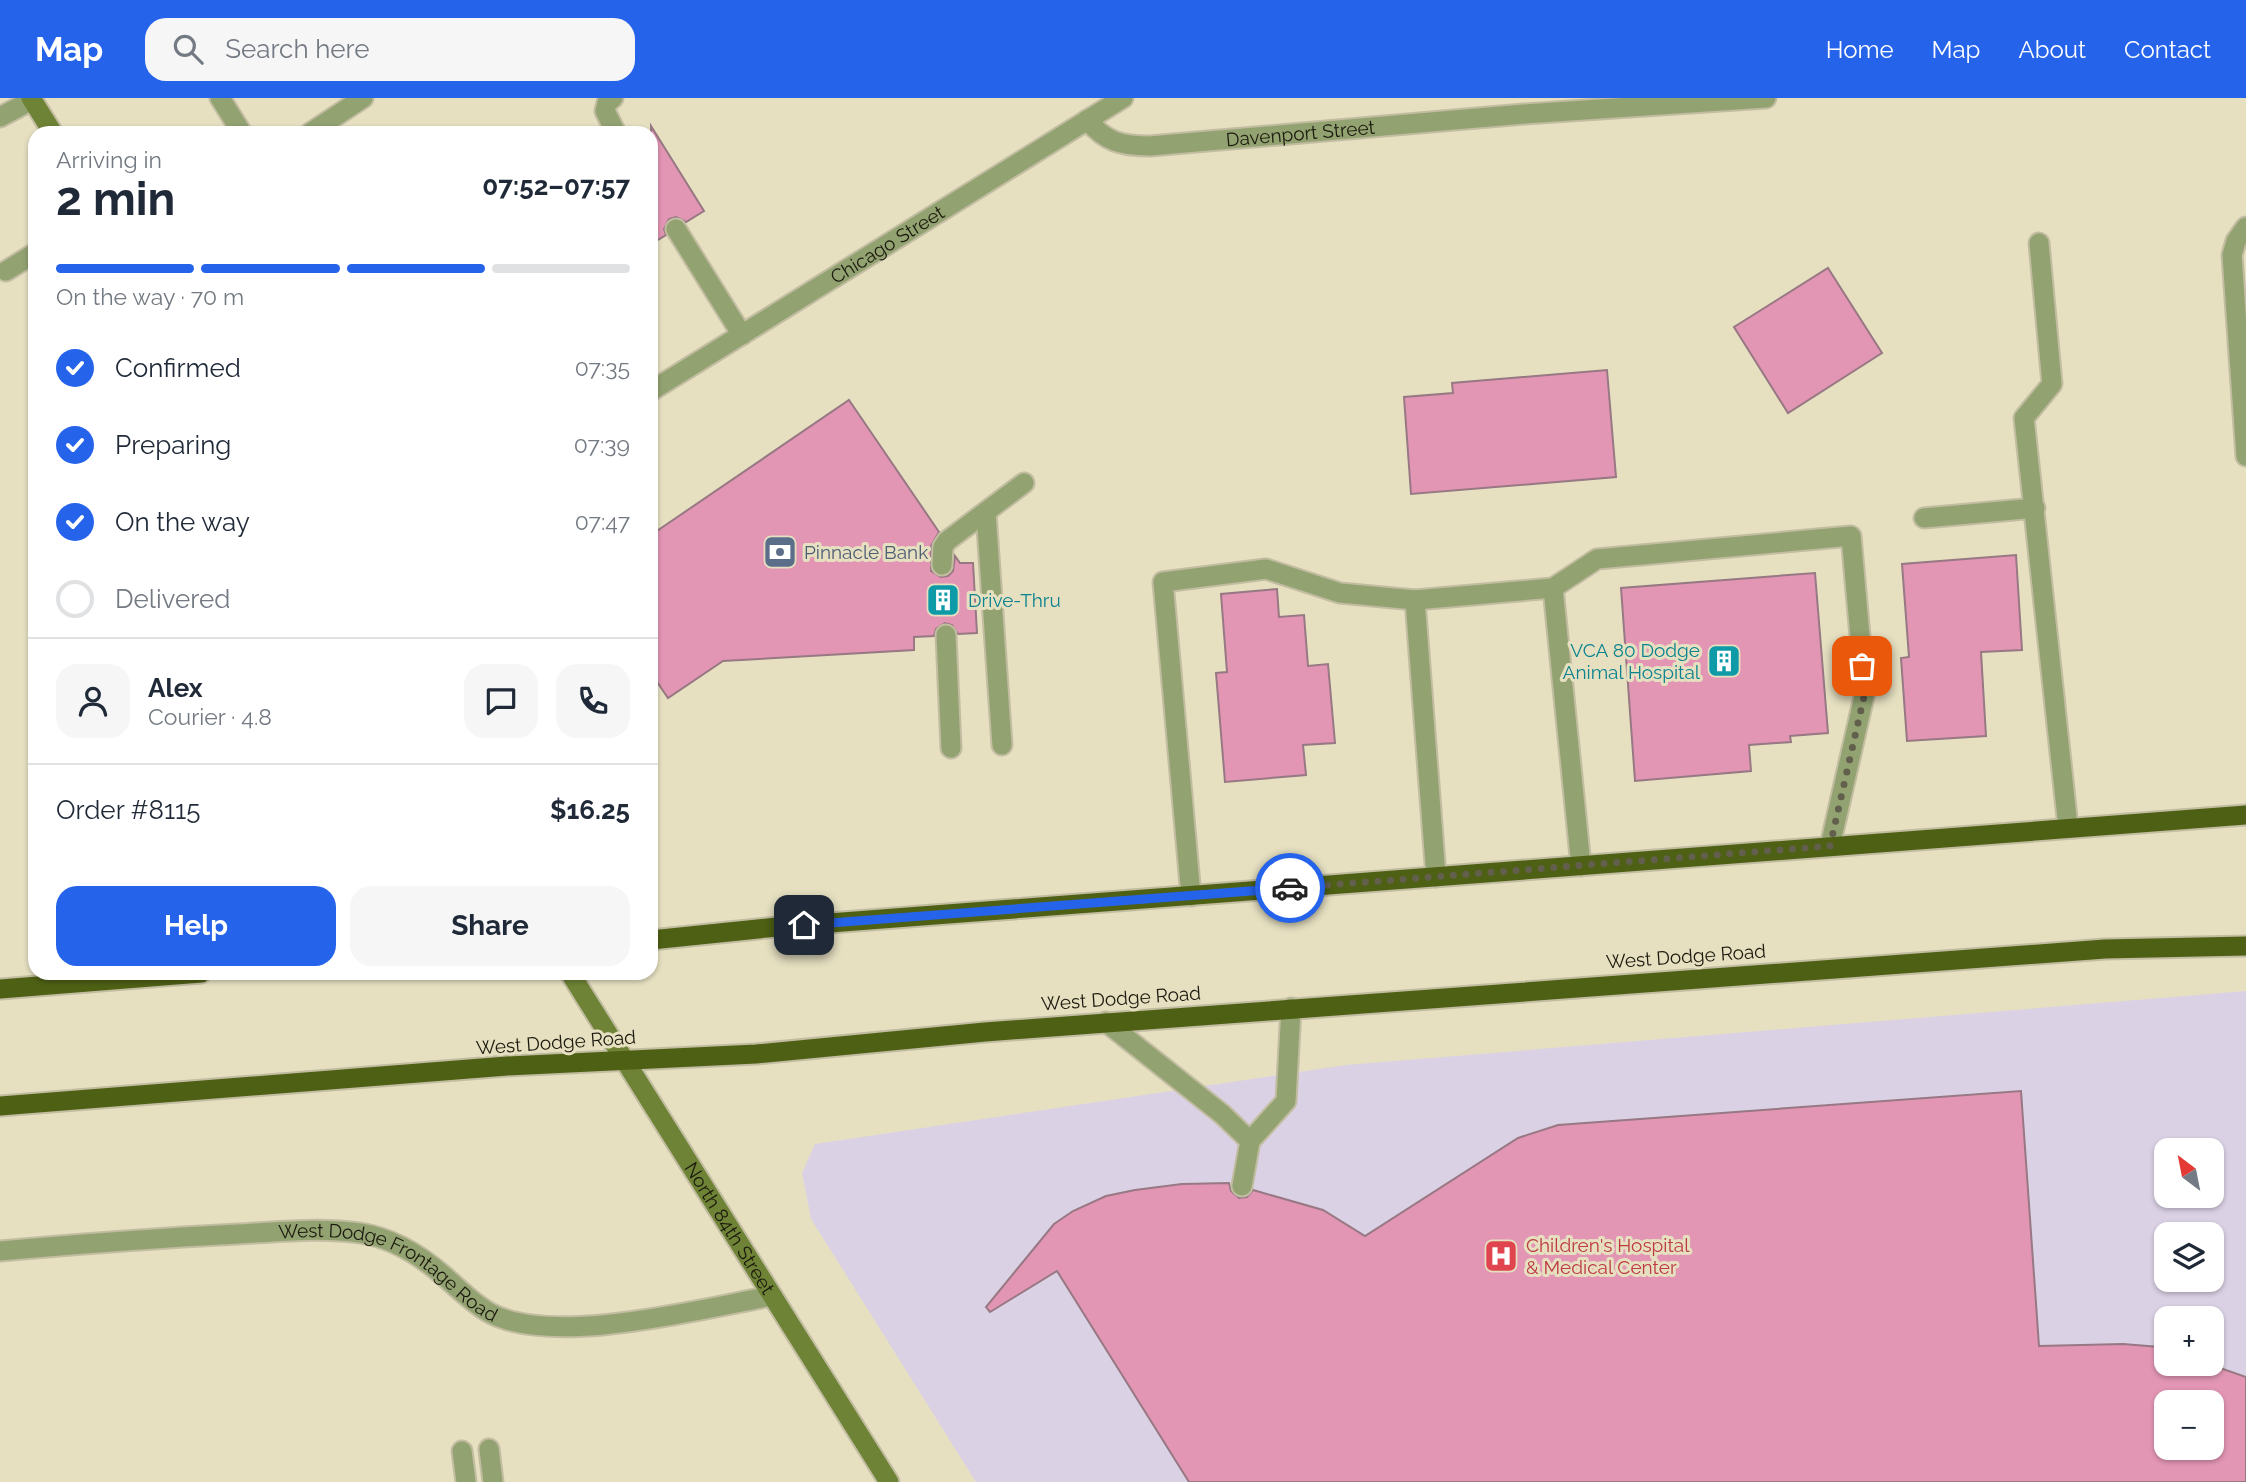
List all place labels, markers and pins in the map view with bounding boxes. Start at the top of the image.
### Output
bank icon: Pinnacle Bank [761,533,799,571]
place label: Pinnacle Bank [804,541,928,563]
building icon: Drive-Thru [924,581,962,619]
place label: Drive-Thru [968,589,1061,611]
pin [1832,636,1892,696]
place label: VCA 80 Dodge Animal Hospital [1563,639,1701,683]
building icon: VCA 80 Dodge Animal Hospital [1705,642,1743,680]
pin [774,895,834,955]
place label: Children's Hospital & Medical Center [1526,1234,1690,1278]
hospital icon: Children's Hospital & Medical Center [1482,1237,1520,1275]

